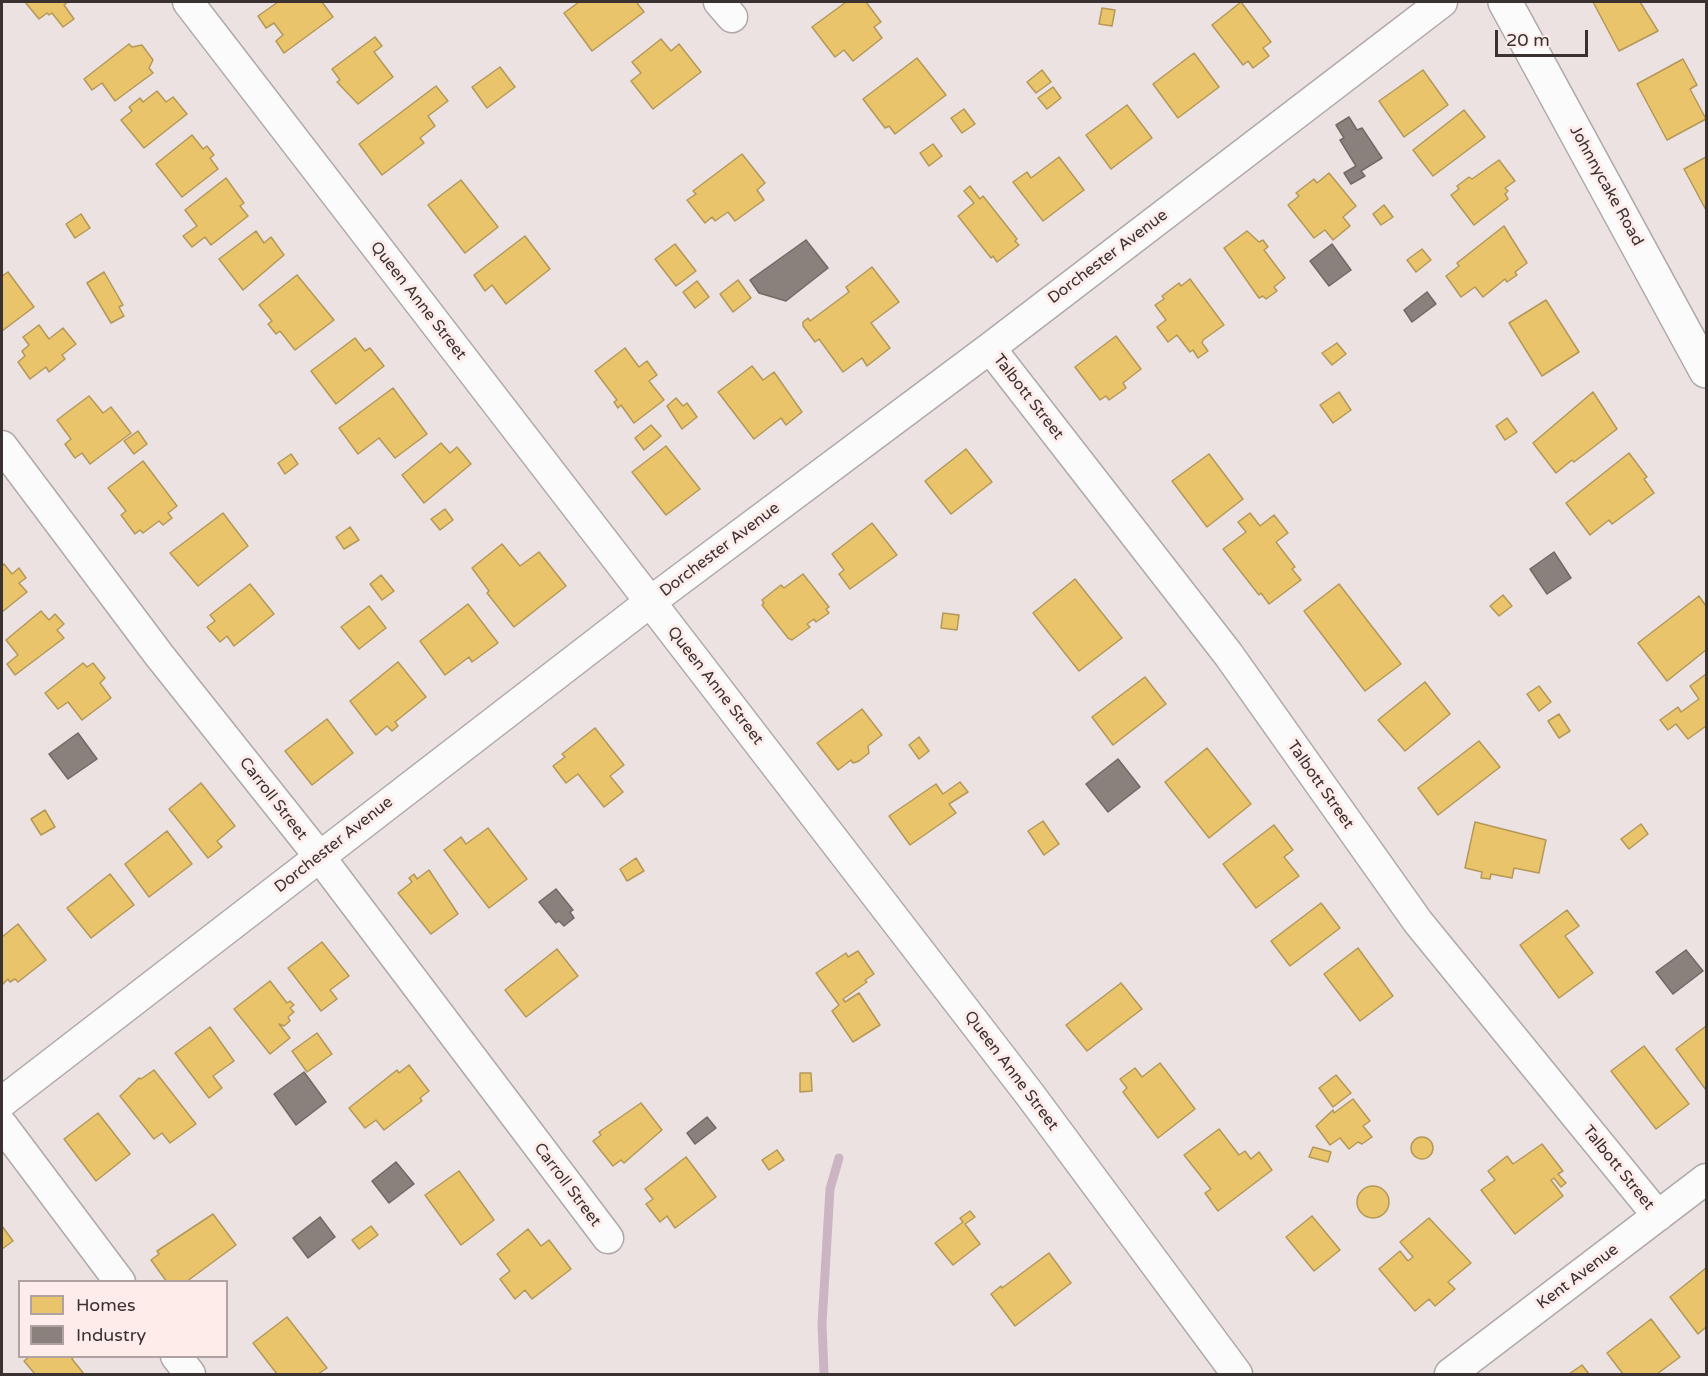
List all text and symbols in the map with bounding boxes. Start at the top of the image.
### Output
scale bar [1498,18,1591,56]
text: 20 m [1506,29,1550,51]
street label: Johnnycake Road [1565,123,1647,249]
street label: Dorchester Avenue [1044,206,1172,308]
street label: Queen Anne Street [366,238,470,364]
street label: Talbott Street [989,350,1067,444]
street label: Dorchester Avenue [656,499,784,601]
street label: Queen Anne Street [663,623,767,749]
street label: Talbott Street [1283,737,1357,833]
street label: Carroll Street [235,754,311,844]
street label: Dorchester Avenue [271,793,397,897]
street label: Queen Anne Street [960,1007,1062,1135]
street label: Talbott Street [1578,1122,1658,1214]
street label: Carroll Street [529,1139,605,1231]
street label: Kent Avenue [1534,1240,1622,1314]
legend [18,1280,228,1358]
text: Homes [76,1294,136,1316]
text: Industry [76,1324,146,1346]

